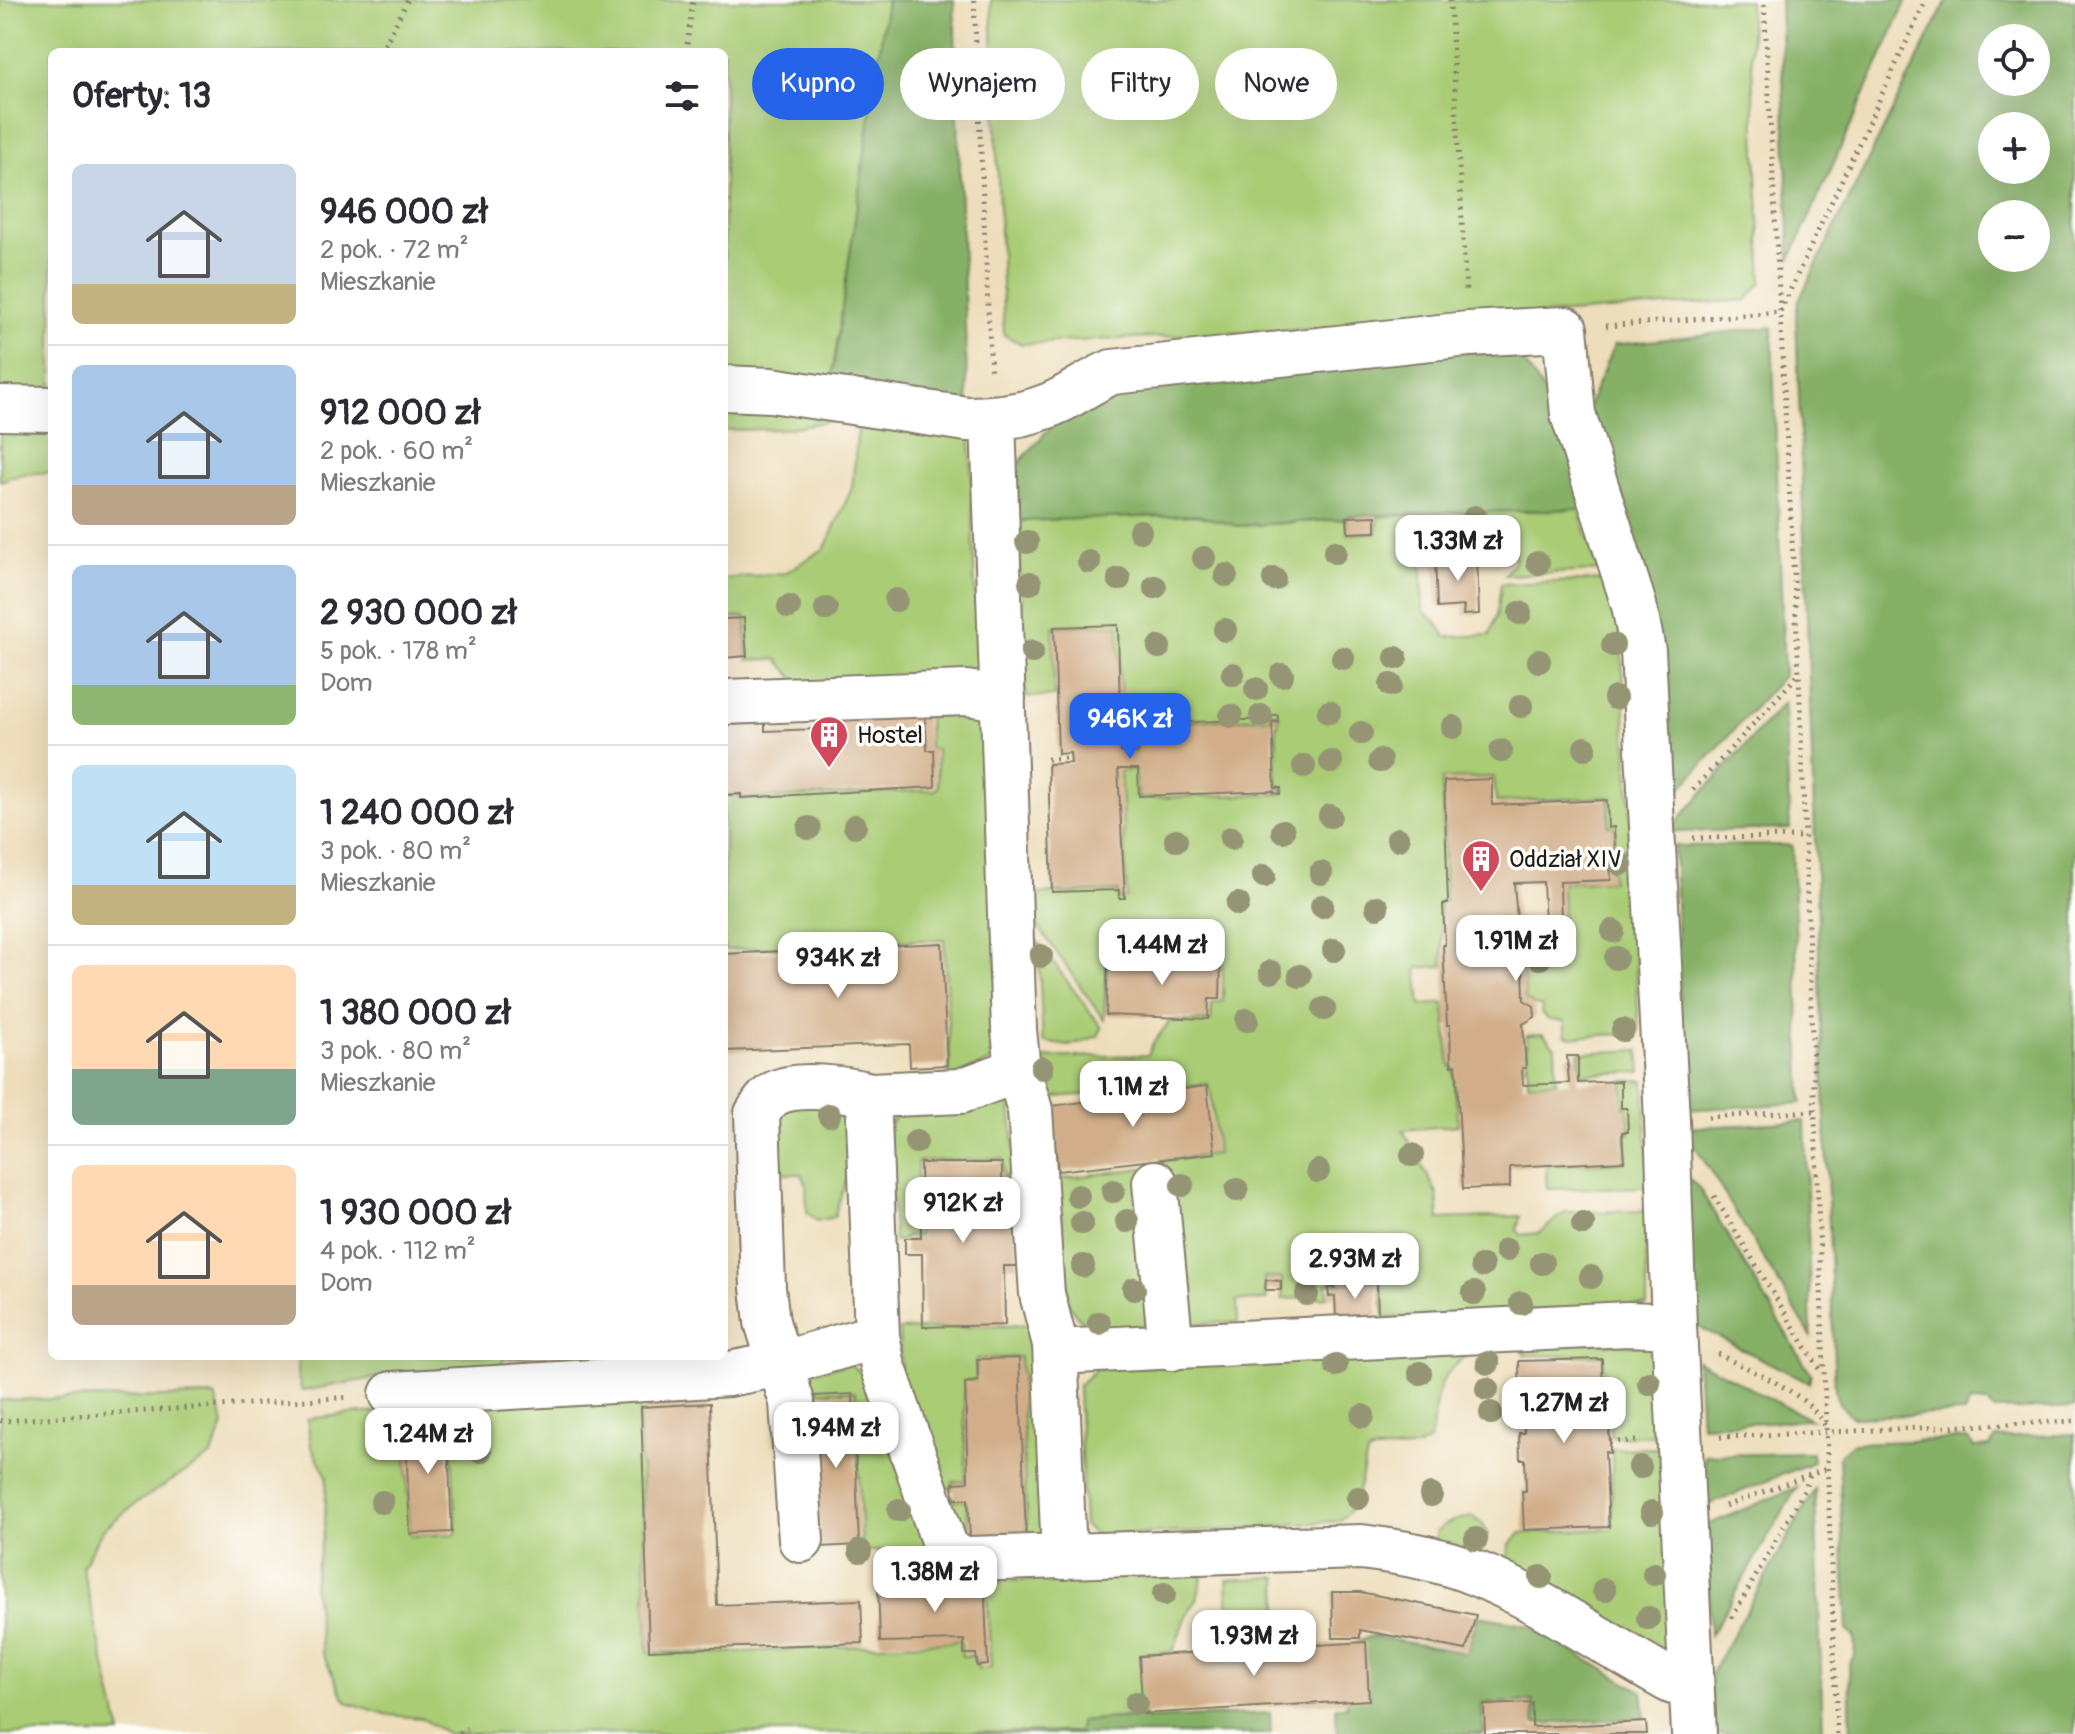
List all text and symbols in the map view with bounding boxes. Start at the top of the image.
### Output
map controls [1978,24,2050,272]
button: locate [1978,24,2050,96]
chip: Kupno [752,48,884,120]
chip: Wynajem [900,48,1065,120]
chip: Filtry [1081,48,1199,120]
chip: Nowe [1215,48,1337,120]
icon: filters [660,74,704,118]
text: Oferty: 13 [72,75,211,118]
button: + [1978,112,2050,184]
text: 946 000 zł [320,191,488,234]
icon: home [136,196,232,292]
button: − [1978,200,2050,272]
text: 2 pok. · 72 m² [320,234,469,266]
text: Mieszkanie [320,266,436,298]
text: 912 000 zł [320,392,480,435]
icon: home [136,397,232,493]
text: 2 pok. · 60 m² [320,435,473,467]
text: Mieszkanie [320,467,436,499]
pin: 1.33M zł [1375,515,1541,583]
text: 1.33M zł [1413,525,1503,557]
text: 2 930 000 zł [320,592,517,635]
icon: home [136,597,232,693]
text: 5 pok. · 178 m² [320,635,477,667]
text: Dom [320,667,373,699]
pin: 946K zł [1056,693,1204,761]
text: 946K zł [1088,703,1172,735]
building icon: Hostel [808,714,850,769]
place label: Hostel [857,721,923,750]
text: 1 240 000 zł [320,792,513,835]
icon: home [136,797,232,893]
text: 3 pok. · 80 m² [320,835,471,867]
building icon: Oddział XIV [1460,838,1502,893]
place label: Oddział XIV [1509,845,1622,874]
text: Mieszkanie [320,867,436,899]
pin: 1.91M zł [1433,915,1599,983]
pin: 1.44M zł [1079,919,1245,987]
text: 1.91M zł [1474,925,1558,957]
text: 1.44M zł [1117,929,1207,961]
pin: 934K zł [764,932,912,1000]
text: 934K zł [796,942,880,974]
text: 1 380 000 zł [320,992,511,1035]
icon: home [136,997,232,1093]
text: 3 pok. · 80 m² [320,1035,471,1067]
pin: 1.1M zł [1059,1061,1207,1129]
text: Mieszkanie [320,1067,436,1099]
text: 1.1M zł [1098,1071,1168,1103]
pin: 912K zł [889,1177,1037,1245]
text: 912K zł [923,1187,1003,1219]
text: 1 930 000 zł [320,1192,511,1235]
icon: home [136,1197,232,1293]
pin: 2.93M zł [1272,1233,1438,1301]
text: 4 pok. · 112 m² [320,1235,476,1267]
text: 2.93M zł [1309,1243,1401,1275]
text: Dom [320,1267,373,1299]
pin: 1.27M zł [1481,1377,1647,1445]
text: 1.27M zł [1520,1387,1608,1419]
pin: 1.94M zł [753,1402,919,1470]
pin: 1.24M zł [345,1408,511,1476]
text: 1.94M zł [792,1412,880,1444]
text: 1.24M zł [383,1418,473,1450]
pin: 1.38M zł [852,1546,1018,1614]
text: 1.38M zł [891,1556,979,1588]
pin: 1.93M zł [1171,1610,1337,1678]
text: 1.93M zł [1210,1620,1298,1652]

